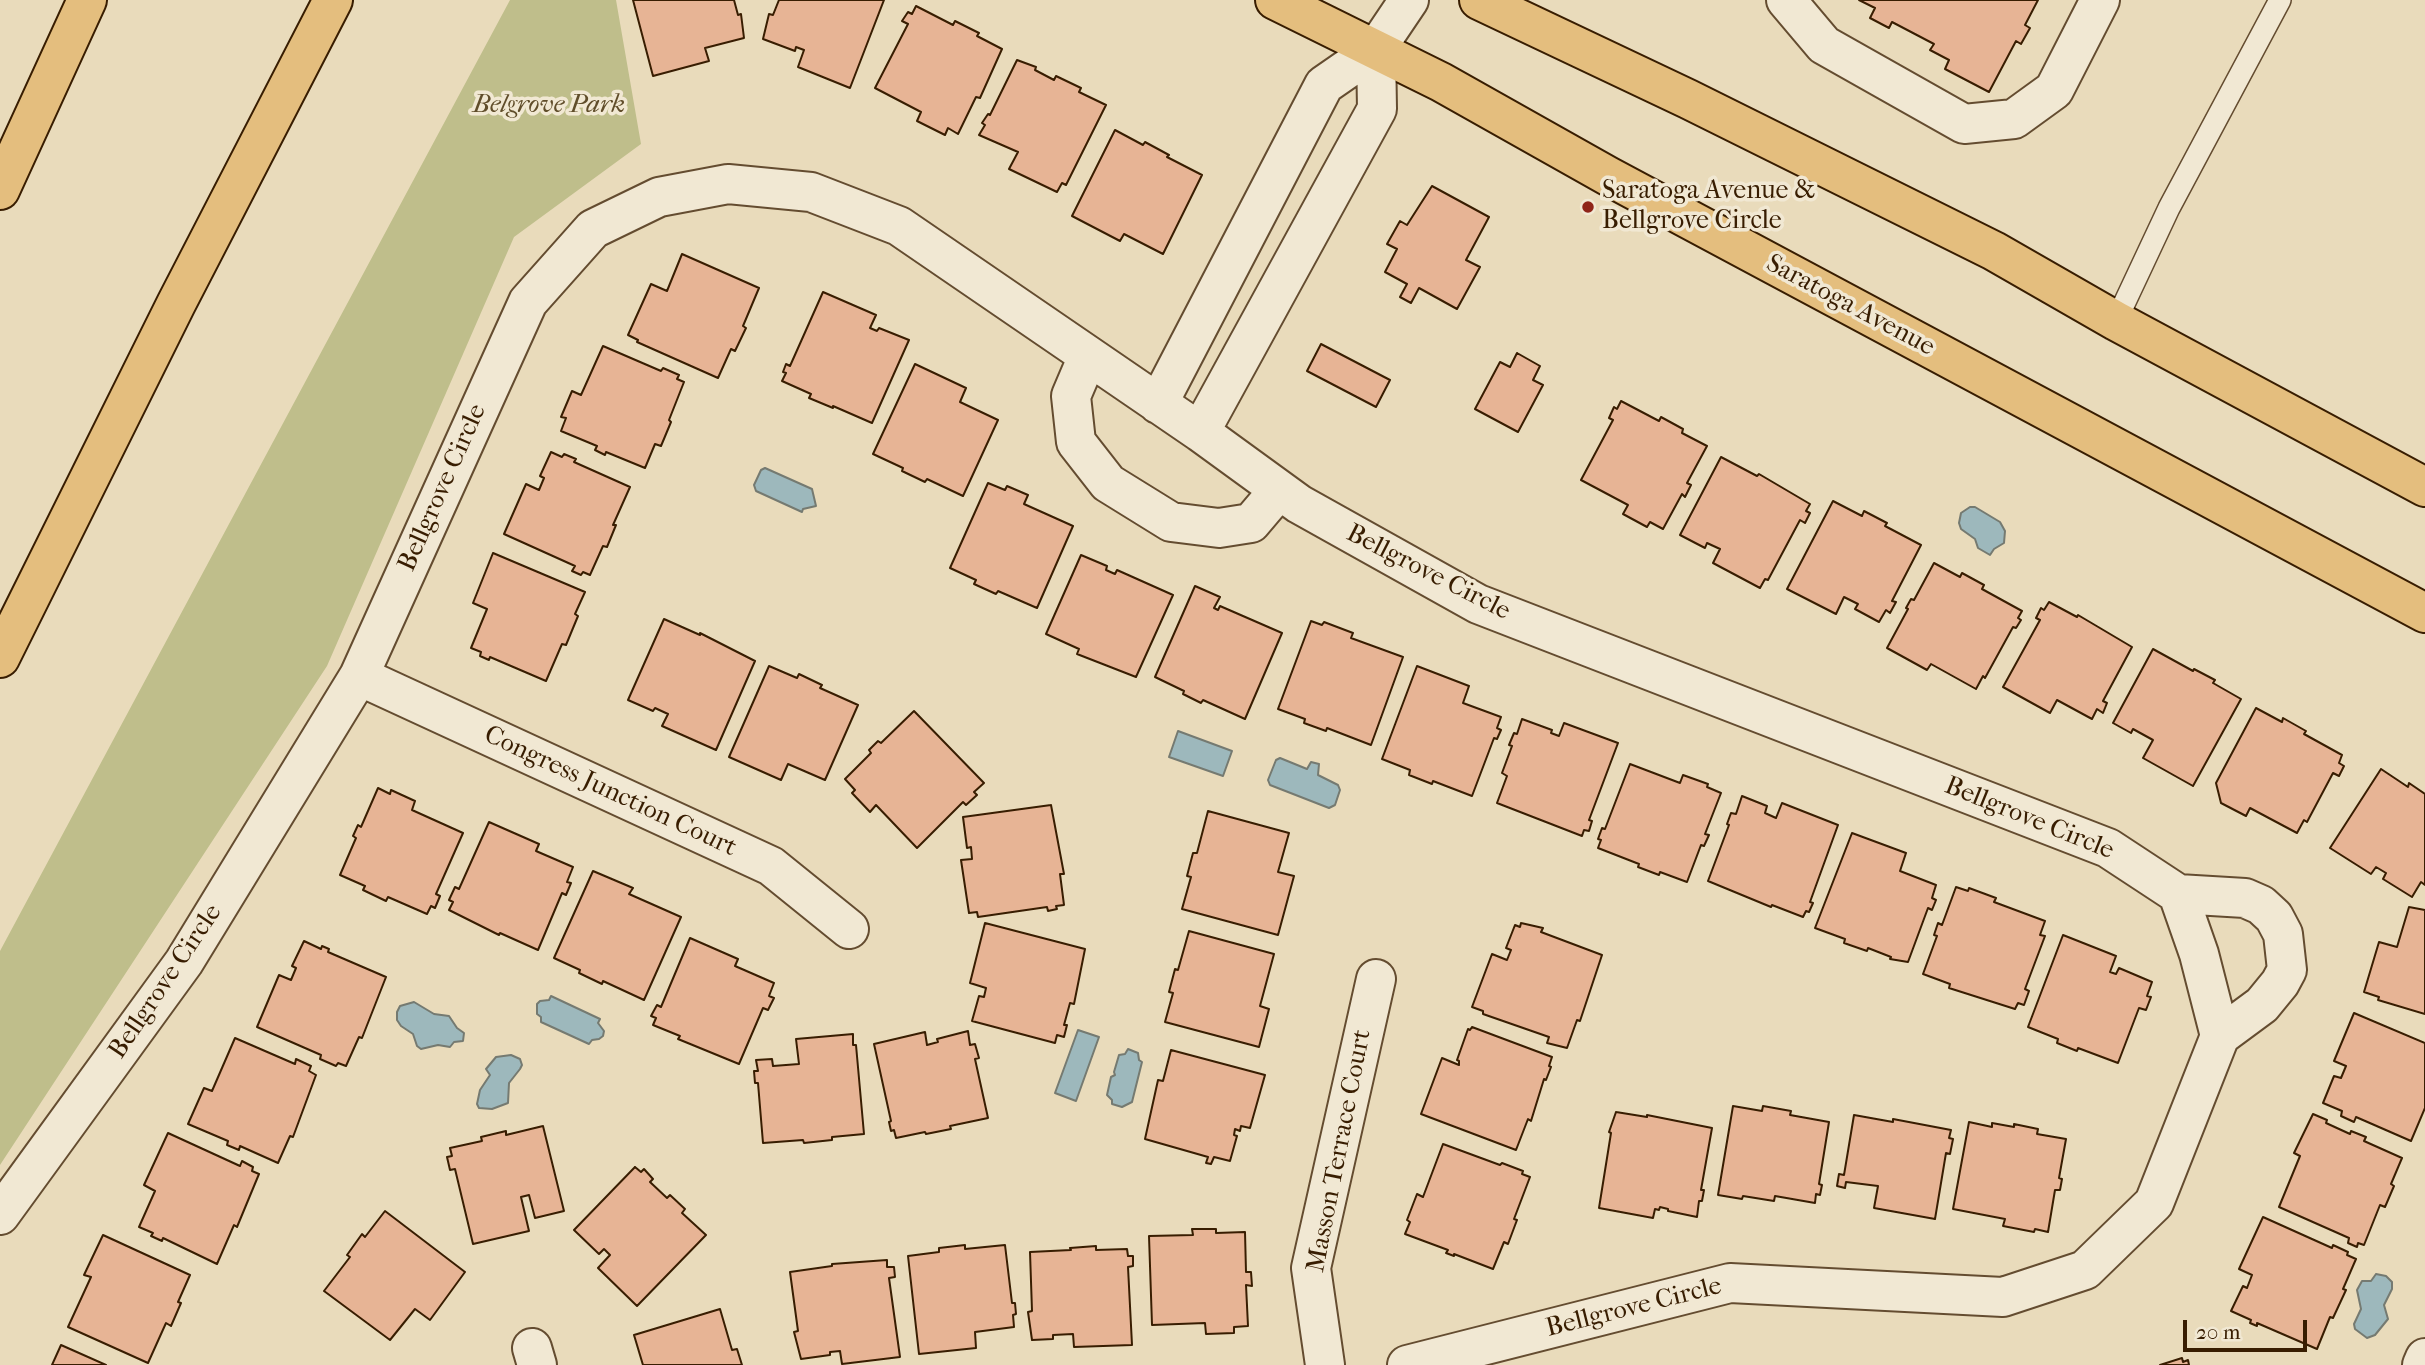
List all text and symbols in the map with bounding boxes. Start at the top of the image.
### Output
park label: Belgrove Park [473,90,625,122]
place label: Saratoga Avenue & Bellgrove Circle [1602,176,1815,238]
marker: Saratoga Avenue & Bellgrove Circle [1580,199,1596,215]
street label: Saratoga Avenue [1760,248,1940,364]
street label: Bellgrove Circle [392,400,494,576]
street label: Bellgrove Circle [1341,518,1515,628]
street label: Congress Junction Court [479,720,741,864]
street label: Bellgrove Circle [1940,771,2118,867]
street label: Bellgrove Circle [103,899,229,1065]
street label: Masson Terrace Court [1301,1027,1379,1275]
street label: Bellgrove Circle [1543,1271,1725,1345]
scale bar [2187,1306,2311,1350]
text: 20 m [2196,1320,2240,1344]

